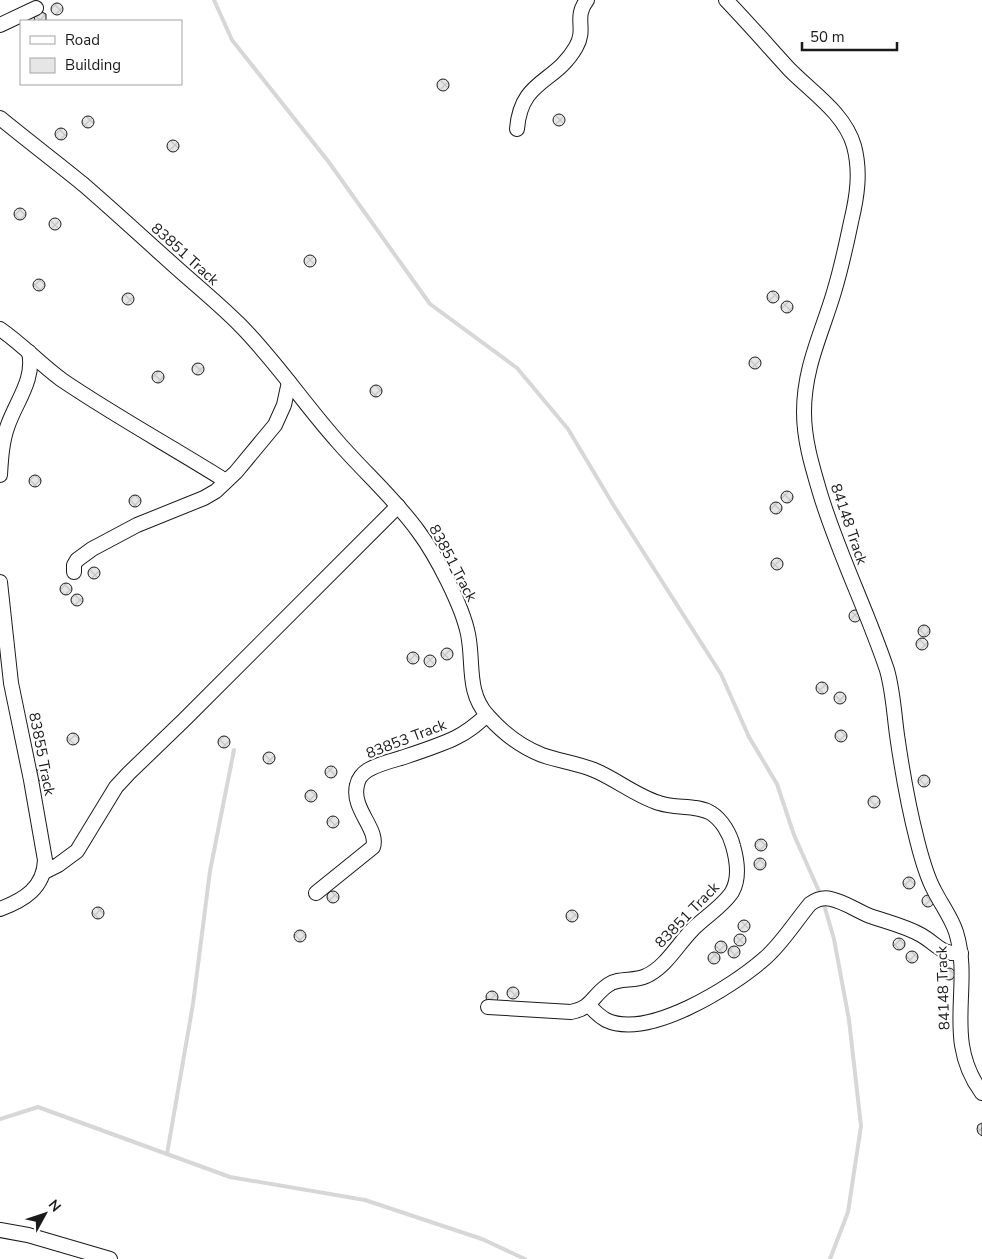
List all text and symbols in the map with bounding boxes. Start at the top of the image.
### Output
legend [20,20,182,85]
scale bar [802,20,897,52]
text: 50 m [810,27,845,47]
text: Road [65,30,100,50]
text: Building [65,55,121,75]
street label: 83851 Track [147,218,223,290]
street label: 84148 Track [826,481,872,568]
street label: 83851 Track [424,521,482,605]
street label: 83855 Track [24,711,60,798]
street label: 83853 Track [363,714,449,763]
street label: 83851 Track [650,877,724,952]
street label: 84148 Track [932,945,954,1031]
north arrow [20,1189,70,1239]
text: N [44,1196,65,1216]

